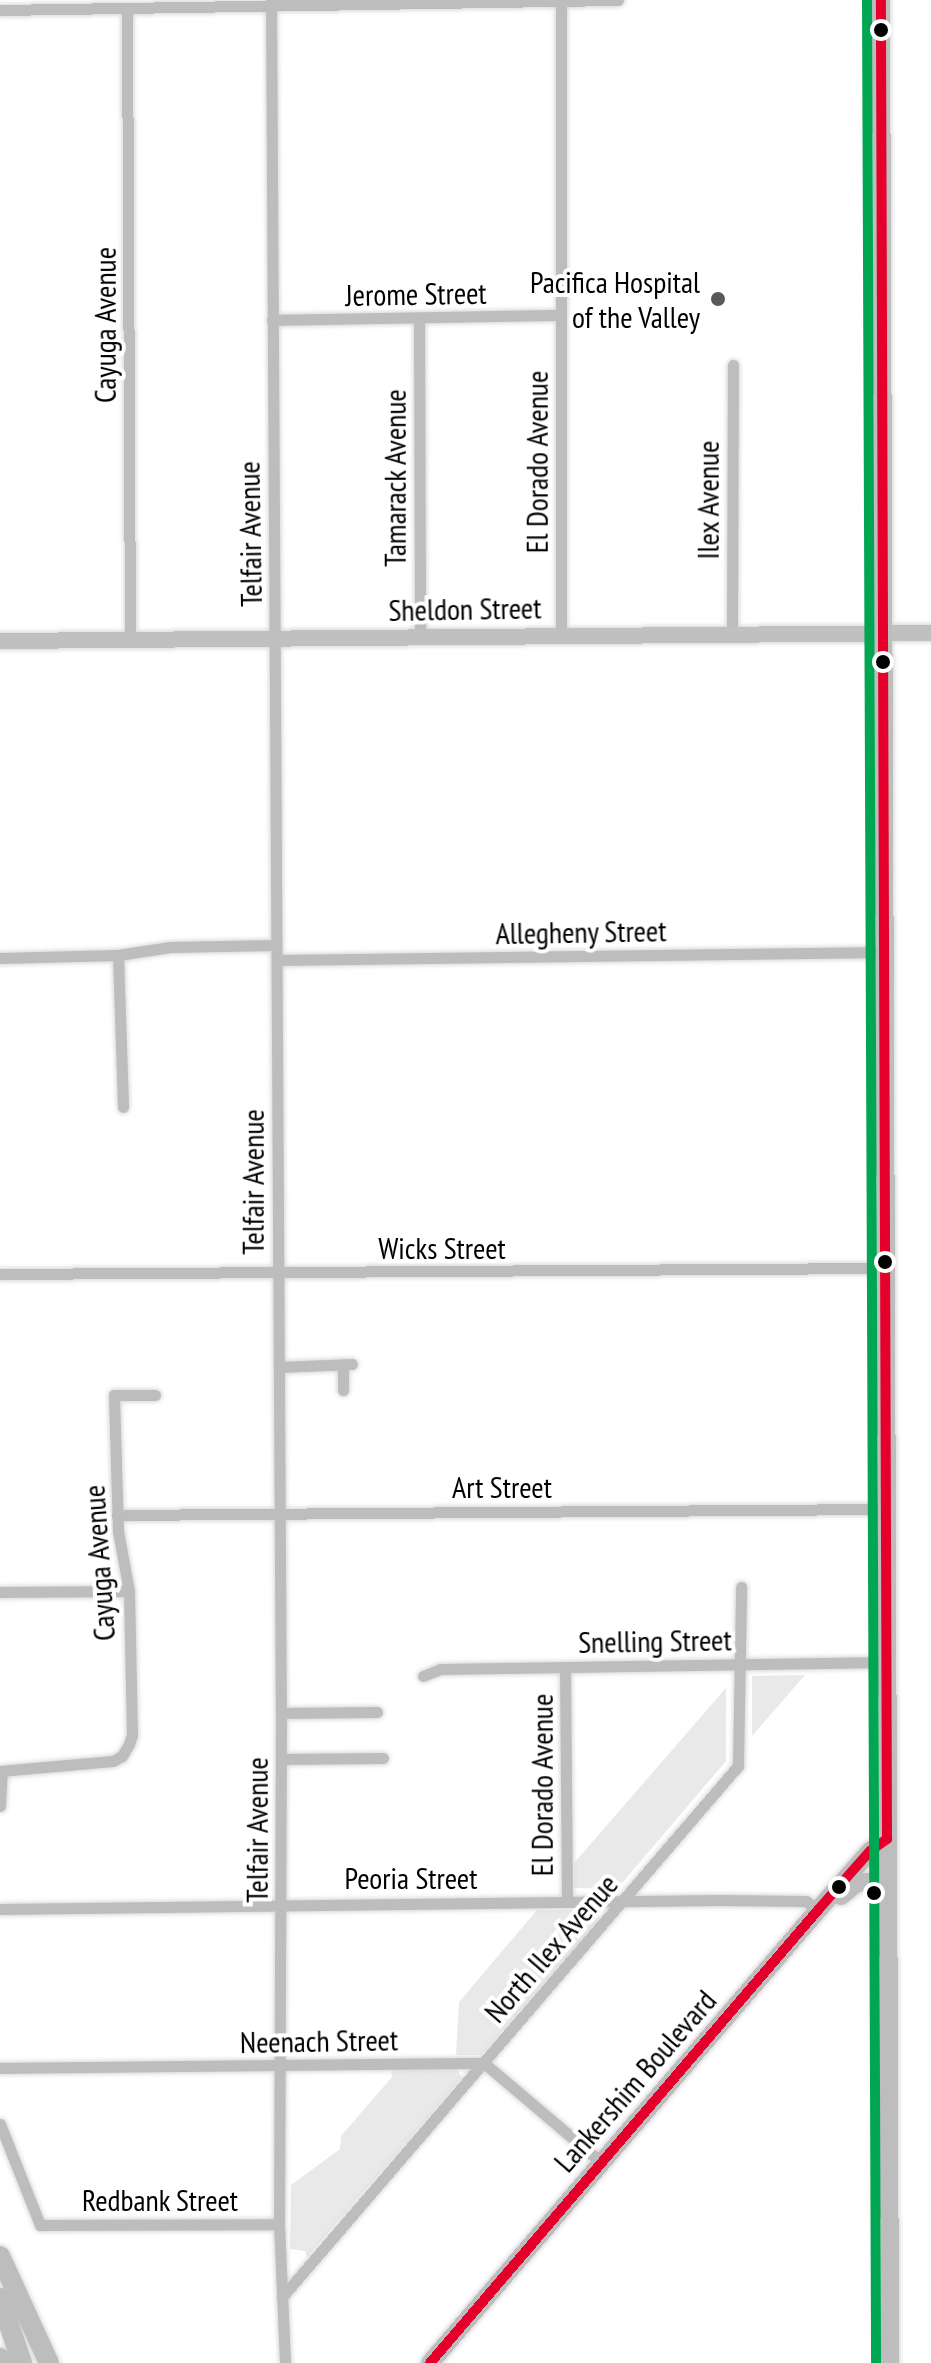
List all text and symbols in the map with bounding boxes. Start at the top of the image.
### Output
unlabelled marker [873,22,889,38]
street label: Cayuga Avenue [87,247,123,403]
place label: Pacifica Hospital of the Valley [530,264,700,334]
street label: Jerome Street [345,275,487,313]
marker: Pacifica Hospital of the Valley [707,288,729,310]
street label: El Dorado Avenue [519,370,555,554]
street label: Tamarack Avenue [377,388,413,568]
street label: Ilex Avenue [690,440,726,560]
street label: Telfair Avenue [231,461,269,607]
street label: Sheldon Street [388,590,542,628]
unlabelled marker [875,654,891,670]
street label: Allegheny Street [495,913,667,951]
street label: Telfair Avenue [235,1109,271,1255]
street label: Wicks Street [378,1230,506,1266]
unlabelled marker [877,1254,893,1270]
street label: Art Street [452,1469,552,1505]
street label: Cayuga Avenue [76,1484,122,1642]
street label: Snelling Street [578,1622,732,1660]
street label: El Dorado Avenue [524,1693,560,1877]
street label: Telfair Avenue [239,1757,275,1903]
street label: Peoria Street [345,1860,477,1896]
street label: North Ilex Avenue [476,1866,626,2030]
unlabelled marker [831,1879,847,1895]
unlabelled marker [866,1885,882,1901]
street label: Lankershim Boulevard [546,1983,724,2179]
street label: Neenach Street [240,2022,398,2060]
street label: Redbank Street [82,2182,238,2218]

